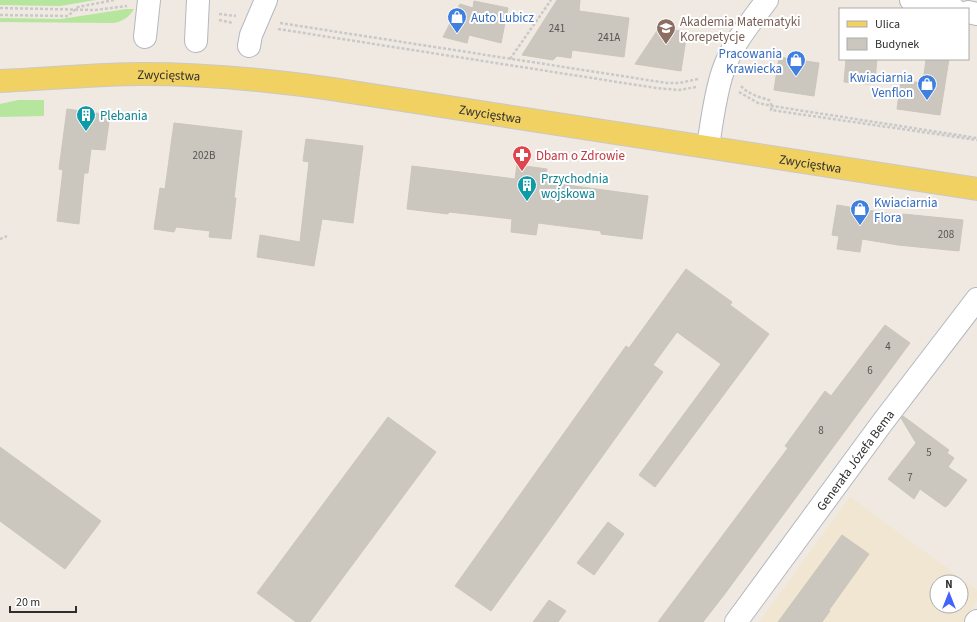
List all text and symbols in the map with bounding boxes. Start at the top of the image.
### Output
shop icon: Auto Lubicz [446,6,468,34]
legend [839,8,969,60]
place label: Auto Lubicz [471,9,534,27]
place label: Akademia Matematyki Korepetycje [680,13,800,46]
text: Ulica [875,16,900,33]
school or university icon: Akademia Matematyki Korepetycje [655,17,677,45]
house number: 241 [549,21,565,36]
house number: 241A [598,30,620,45]
text: Budynek [875,36,919,53]
place label: Pracowania Krawiecka [719,45,782,78]
shop icon: Pracowania Krawiecka [785,49,807,77]
street label: Zwycięstwa [137,66,201,86]
place label: Kwiaciarnia Venflon [850,69,913,102]
shop icon: Kwiaciarnia Venflon [916,73,938,101]
street label: Zwycięstwa [457,101,523,128]
building icon: Plebania [75,104,97,132]
place label: Plebania [100,107,148,125]
pharmacy icon: Dbam o Zdrowie [511,144,533,172]
place label: Dbam o Zdrowie [536,147,625,165]
house number: 202B [193,148,216,163]
street label: Zwycięstwa [778,150,843,178]
place label: Przychodnia wojskowa [541,170,608,203]
building icon: Przychodnia wojskowa [516,174,538,202]
place label: Kwiaciarnia Flora [874,194,937,227]
shop icon: Kwiaciarnia Flora [849,198,871,226]
house number: 208 [938,227,955,242]
house number: 4 [885,339,891,354]
house number: 6 [867,363,873,378]
street label: Generała Józefa Bema [813,406,899,515]
house number: 8 [818,423,824,438]
house number: 5 [926,445,932,460]
house number: 7 [907,470,913,485]
north arrow [929,574,969,614]
text: N [945,577,953,592]
scale bar [10,588,76,614]
text: 20 m [16,594,40,611]

